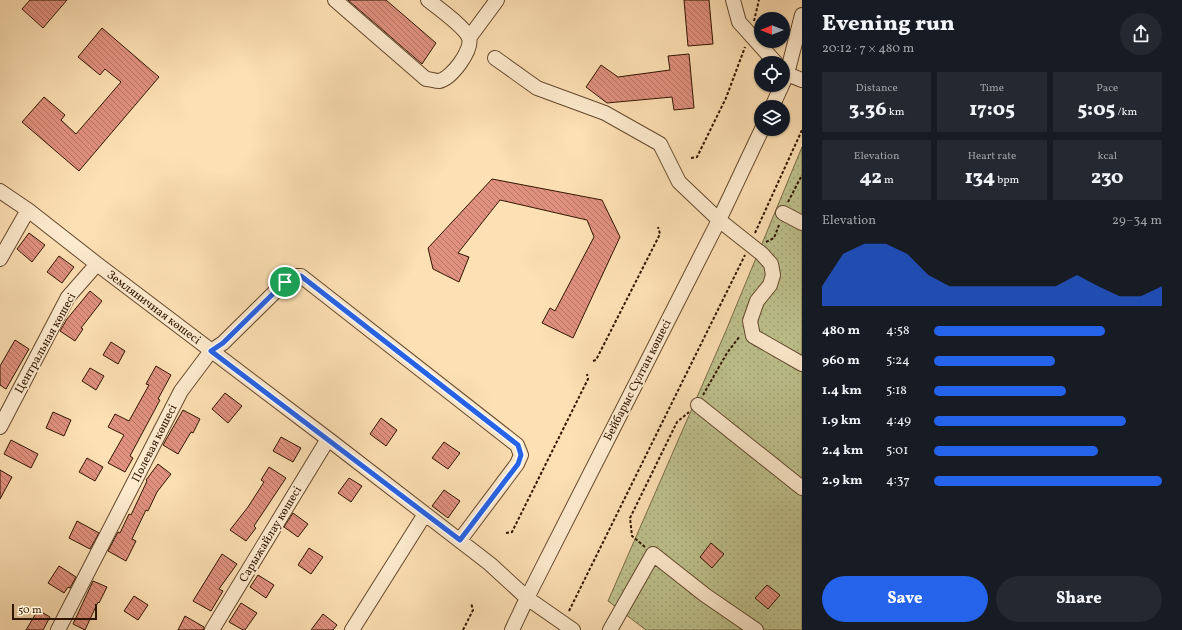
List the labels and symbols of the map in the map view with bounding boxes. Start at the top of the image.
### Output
north arrow [754,12,790,48]
pin [268,265,302,299]
street label: Земляничная көшесі [103,267,204,349]
street label: Центральная көшесі [12,290,80,397]
street label: Бейбарыс Сұлтан көшесі [600,317,676,444]
street label: Полевая көшесі [128,401,182,485]
street label: Сарыжайлау көшесі [236,483,306,585]
scale bar [12,602,97,621]

